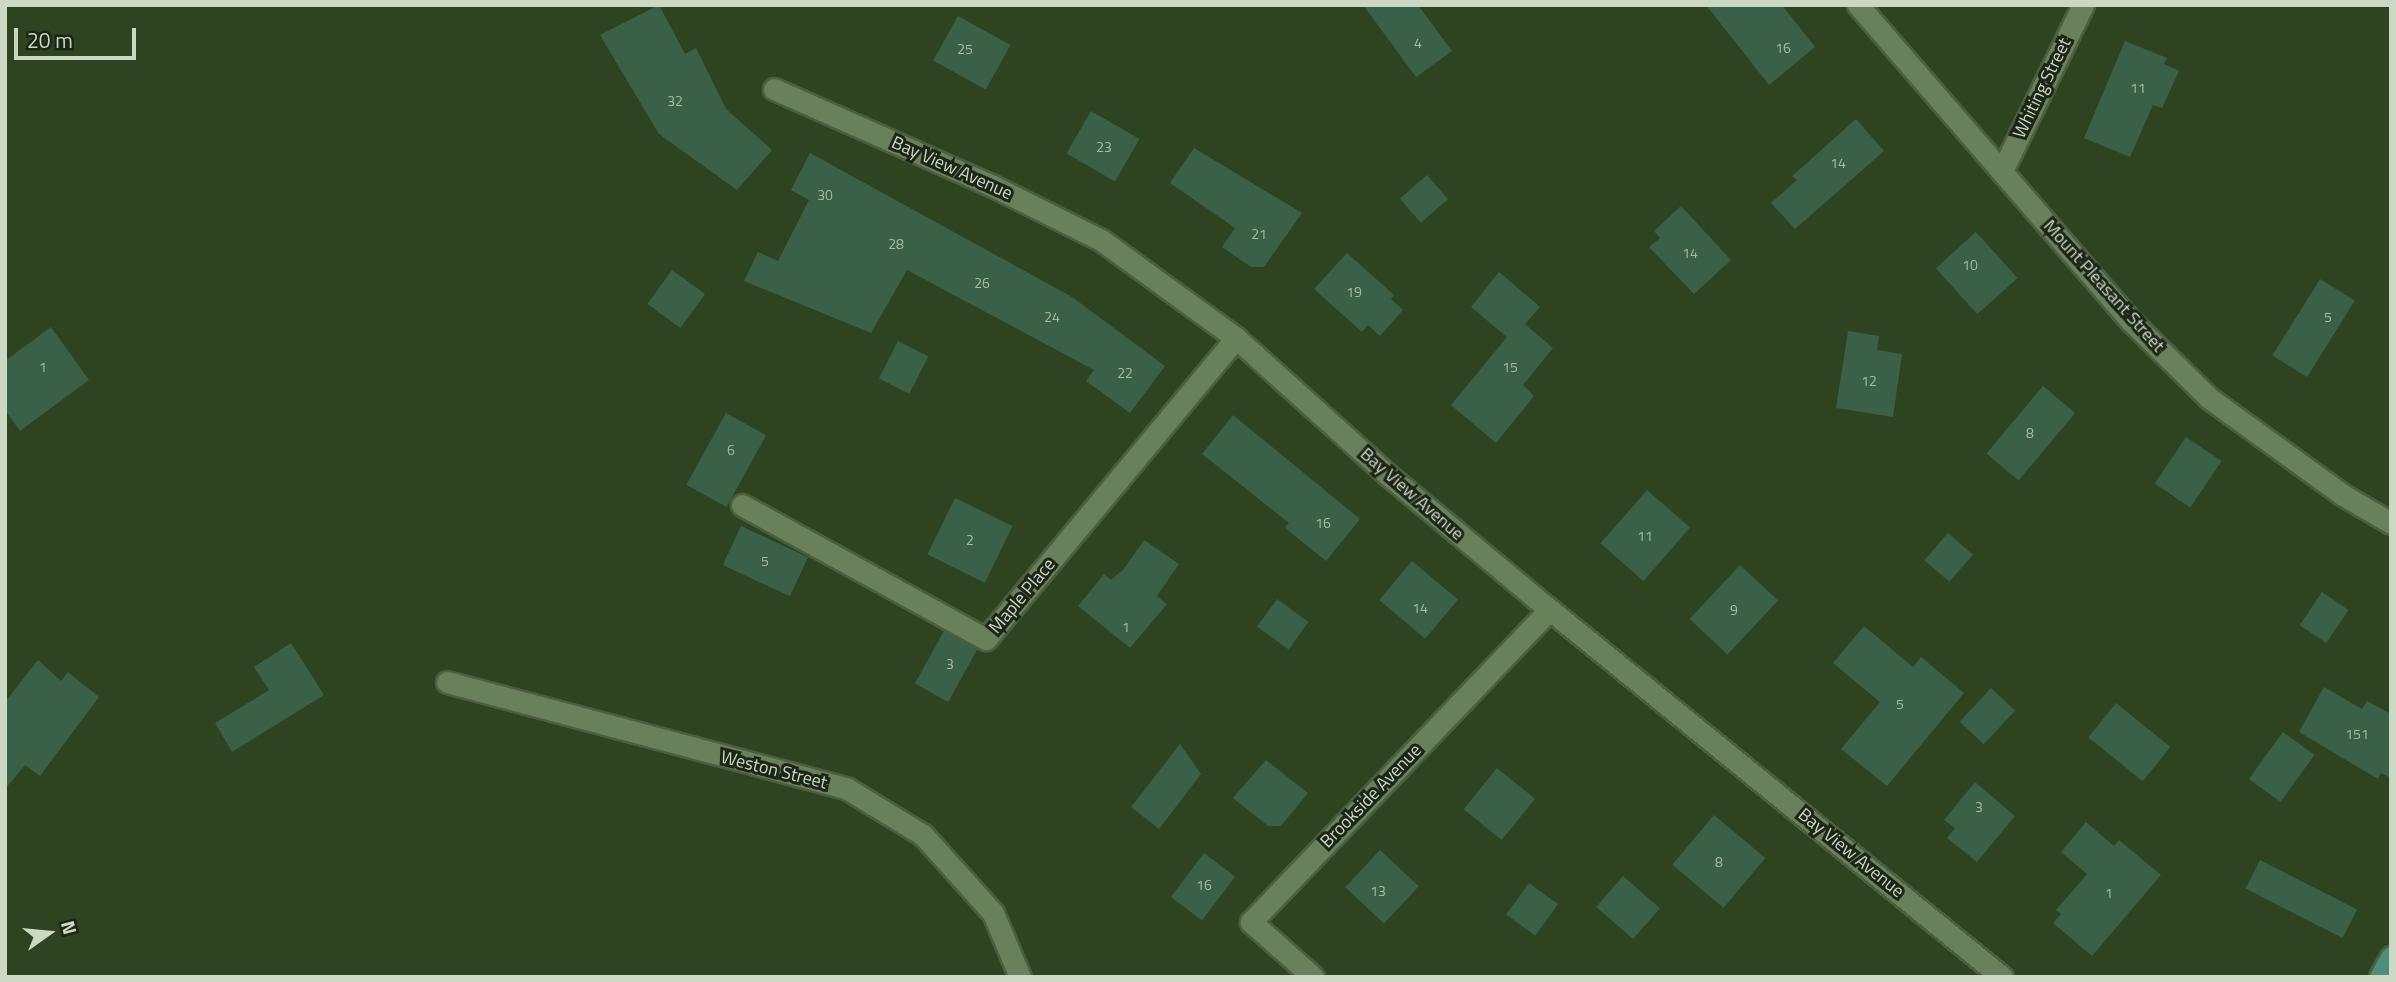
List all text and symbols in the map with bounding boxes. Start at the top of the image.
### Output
scale bar [18,14,140,58]
text: 20 m [27,24,73,56]
street label: Whiting Street [2008,34,2076,142]
house number: 4 [1414,35,1422,51]
house number: 16 [1775,40,1791,56]
house number: 25 [957,41,973,57]
house number: 11 [2130,80,2146,96]
house number: 32 [667,93,683,109]
street label: Bay View Avenue [888,132,1016,204]
house number: 23 [1096,139,1112,155]
house number: 14 [1830,155,1846,171]
house number: 30 [817,187,833,203]
street label: Mount Pleasant Street [2039,215,2169,357]
house number: 21 [1251,226,1267,242]
house number: 28 [888,236,904,252]
house number: 14 [1682,245,1698,261]
house number: 10 [1962,257,1978,273]
house number: 26 [974,275,990,291]
house number: 19 [1346,284,1362,300]
house number: 24 [1044,309,1060,325]
house number: 5 [2324,309,2332,325]
house number: 1 [39,359,47,375]
house number: 15 [1502,359,1518,375]
house number: 22 [1117,365,1133,381]
house number: 12 [1861,373,1877,389]
house number: 8 [2026,425,2034,441]
house number: 6 [727,442,735,458]
street label: Bay View Avenue [1356,443,1468,545]
house number: 16 [1315,515,1331,531]
house number: 11 [1637,528,1653,544]
house number: 2 [966,532,974,548]
house number: 5 [761,553,769,569]
street label: Maple Place [984,554,1060,638]
house number: 14 [1412,600,1428,616]
house number: 9 [1730,602,1738,618]
house number: 1 [1122,619,1130,635]
house number: 3 [946,656,954,672]
house number: 5 [1896,696,1904,712]
house number: 151 [2345,726,2369,742]
street label: Brookside Avenue [1316,740,1426,852]
street label: Weston Street [719,746,829,794]
house number: 3 [1975,799,1983,815]
street label: Bay View Avenue [1794,804,1908,902]
house number: 8 [1715,854,1723,870]
house number: 16 [1196,877,1212,893]
house number: 13 [1370,883,1386,899]
house number: 1 [2105,885,2113,901]
north arrow [14,898,84,968]
text: N [54,917,85,938]

